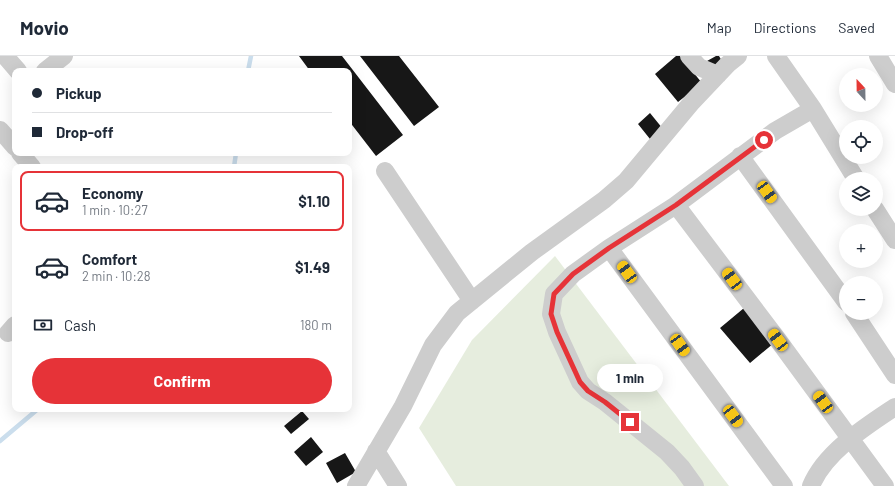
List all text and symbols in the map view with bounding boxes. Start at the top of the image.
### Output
text: Movio [20,16,69,39]
text: Map [707,19,732,36]
text: Directions [754,19,816,36]
text: Saved [838,19,875,36]
north arrow [839,68,883,112]
map controls [839,68,883,320]
text: Pickup [56,84,102,102]
button: locate [839,120,883,164]
text: Drop-off [56,123,114,141]
route start [755,131,773,149]
button: layers [839,172,883,216]
car [755,179,779,205]
icon: car [34,183,70,219]
text: Economy [82,184,143,202]
text: $1.10 [298,192,330,210]
text: 1 min · 10:27 [82,202,148,218]
button: + [839,224,883,268]
icon: car [34,249,70,285]
text: Comfort [82,250,137,268]
text: $1.49 [295,258,330,276]
car [615,259,639,285]
car [720,266,744,292]
text: 2 min · 10:28 [82,268,151,284]
button: − [839,276,883,320]
icon: cash [32,314,54,336]
text: Cash [64,316,96,334]
text: 180 m [300,317,332,333]
car [766,327,790,353]
car [668,332,692,358]
button: Confirm [32,358,332,404]
callout: 1 min [597,364,663,392]
text: 1 min [616,370,644,386]
car [811,389,835,415]
car [721,403,745,429]
route end [621,413,639,431]

